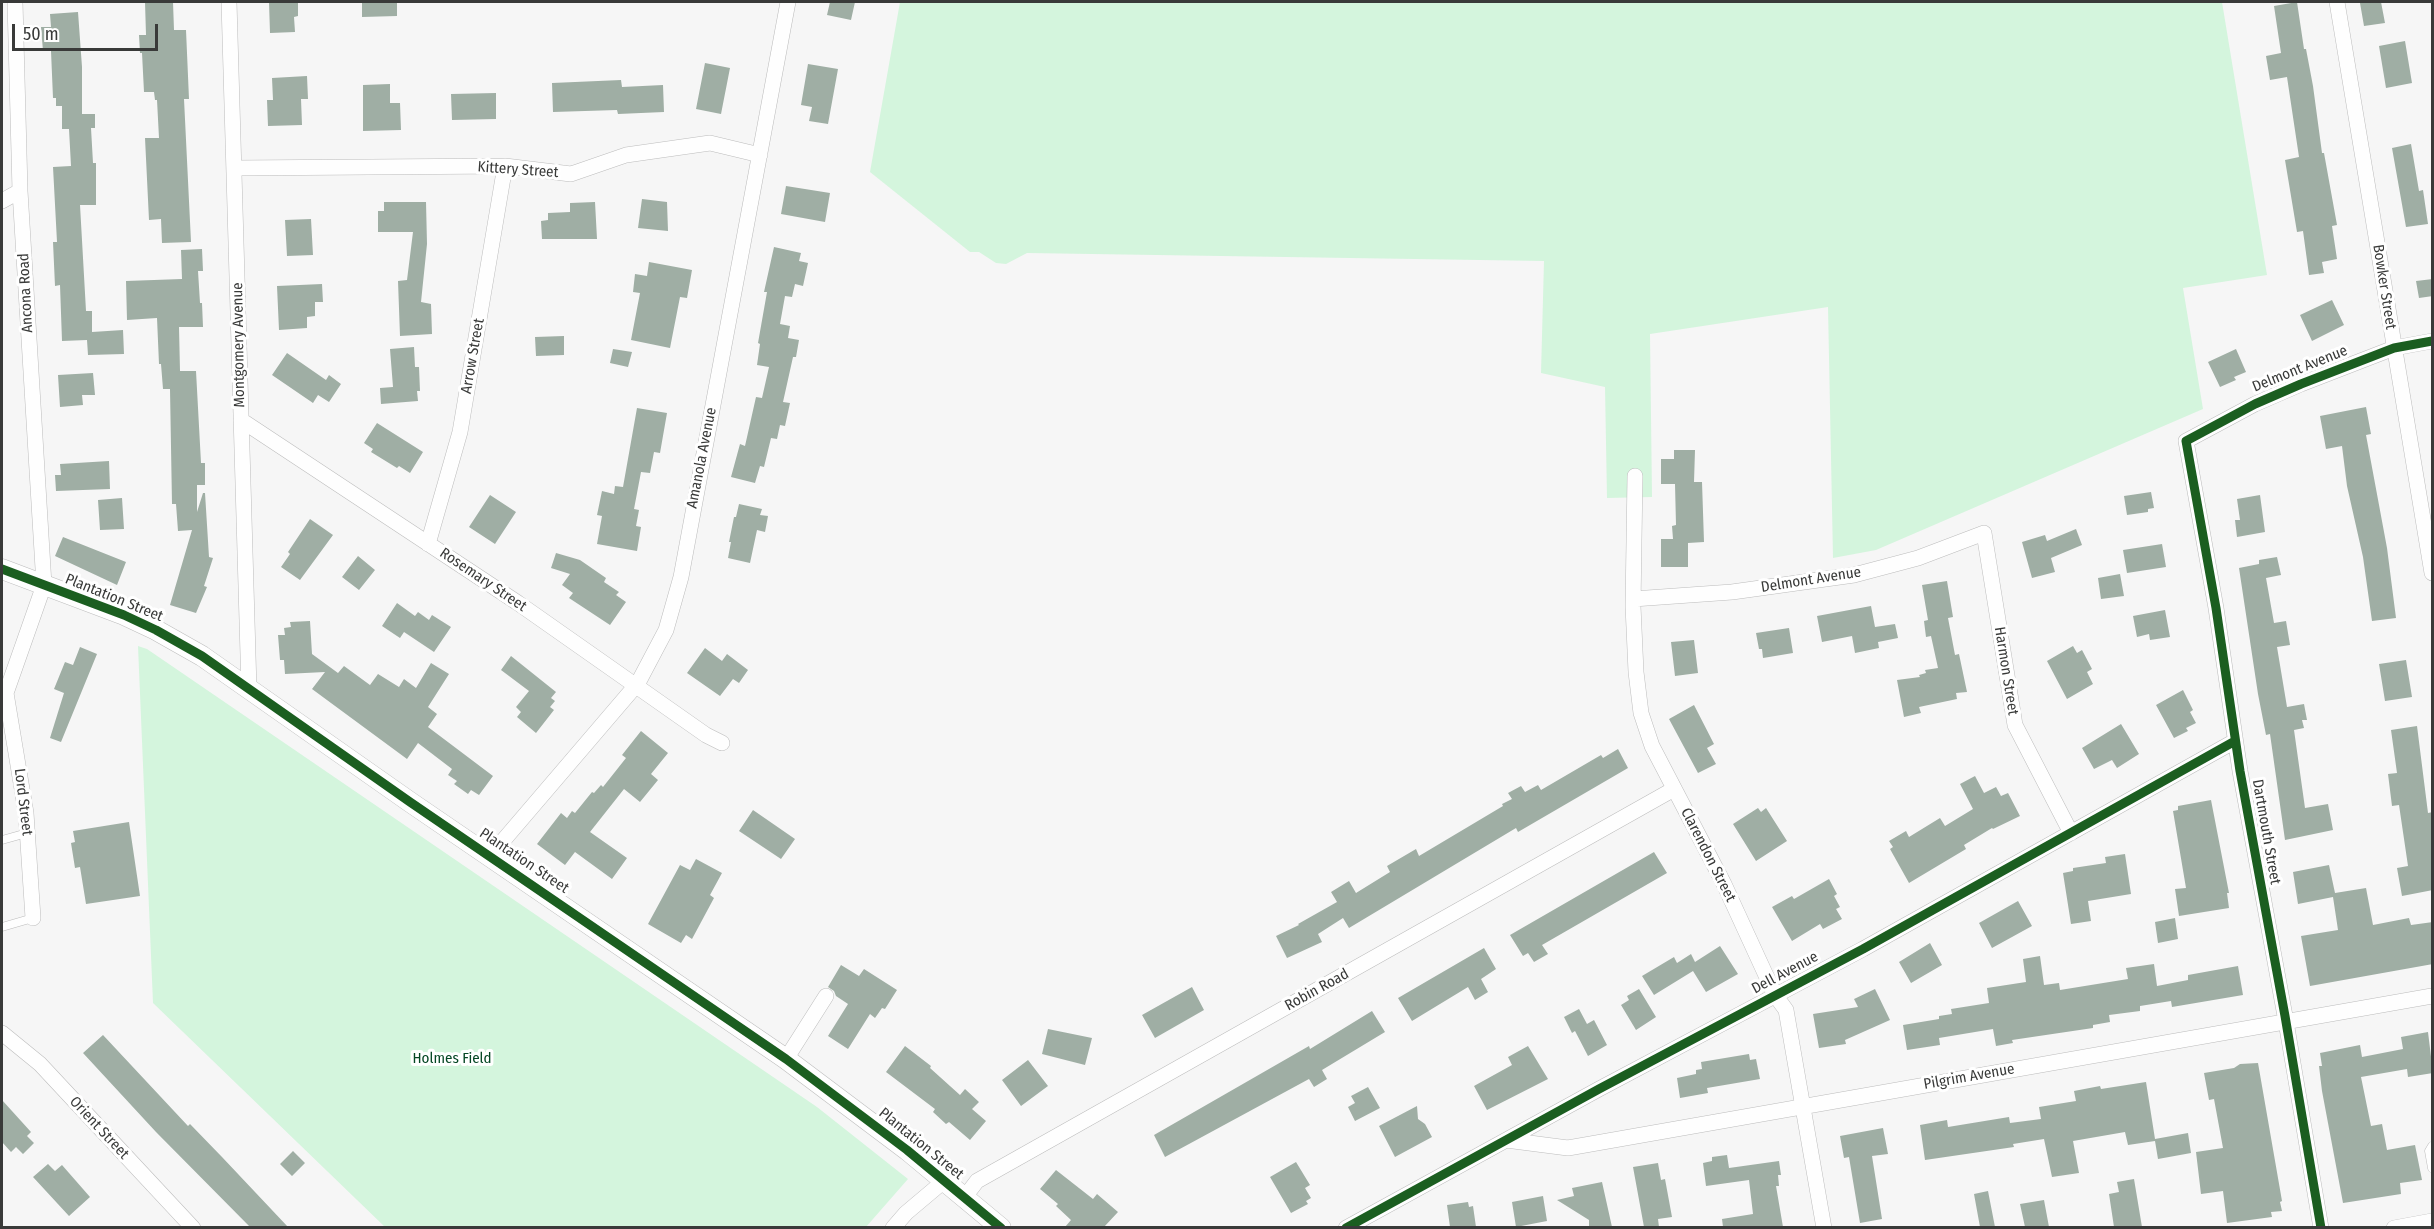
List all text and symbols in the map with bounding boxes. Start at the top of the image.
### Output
scale bar [15,12,160,50]
text: 50 m [23,23,59,45]
street label: Kittery Street [477,158,559,182]
street label: Bowker Street [2368,243,2400,331]
street label: Ancona Road [15,253,37,333]
street label: Montgomery Avenue [229,282,249,408]
street label: Arrow Street [458,317,488,395]
street label: Delmont Avenue [2250,342,2350,396]
street label: Amanola Avenue [683,406,721,510]
street label: Rosemary Street [436,544,530,616]
street label: Delmont Avenue [1760,563,1862,597]
street label: Plantation Street [62,570,166,626]
street label: Harmon Street [1990,625,2022,717]
street label: Lord Street [10,767,36,837]
street label: Dartmouth Street [2248,778,2284,886]
street label: Clarendon Street [1677,805,1739,905]
street label: Plantation Street [476,824,572,898]
street label: Dell Avenue [1749,948,1821,998]
street label: Robin Road [1282,965,1352,1015]
park label: Holmes Field [412,1050,492,1068]
street label: Pilgrim Avenue [1922,1060,2016,1094]
street label: Orient Street [65,1093,133,1163]
street label: Plantation Street [875,1104,967,1184]

